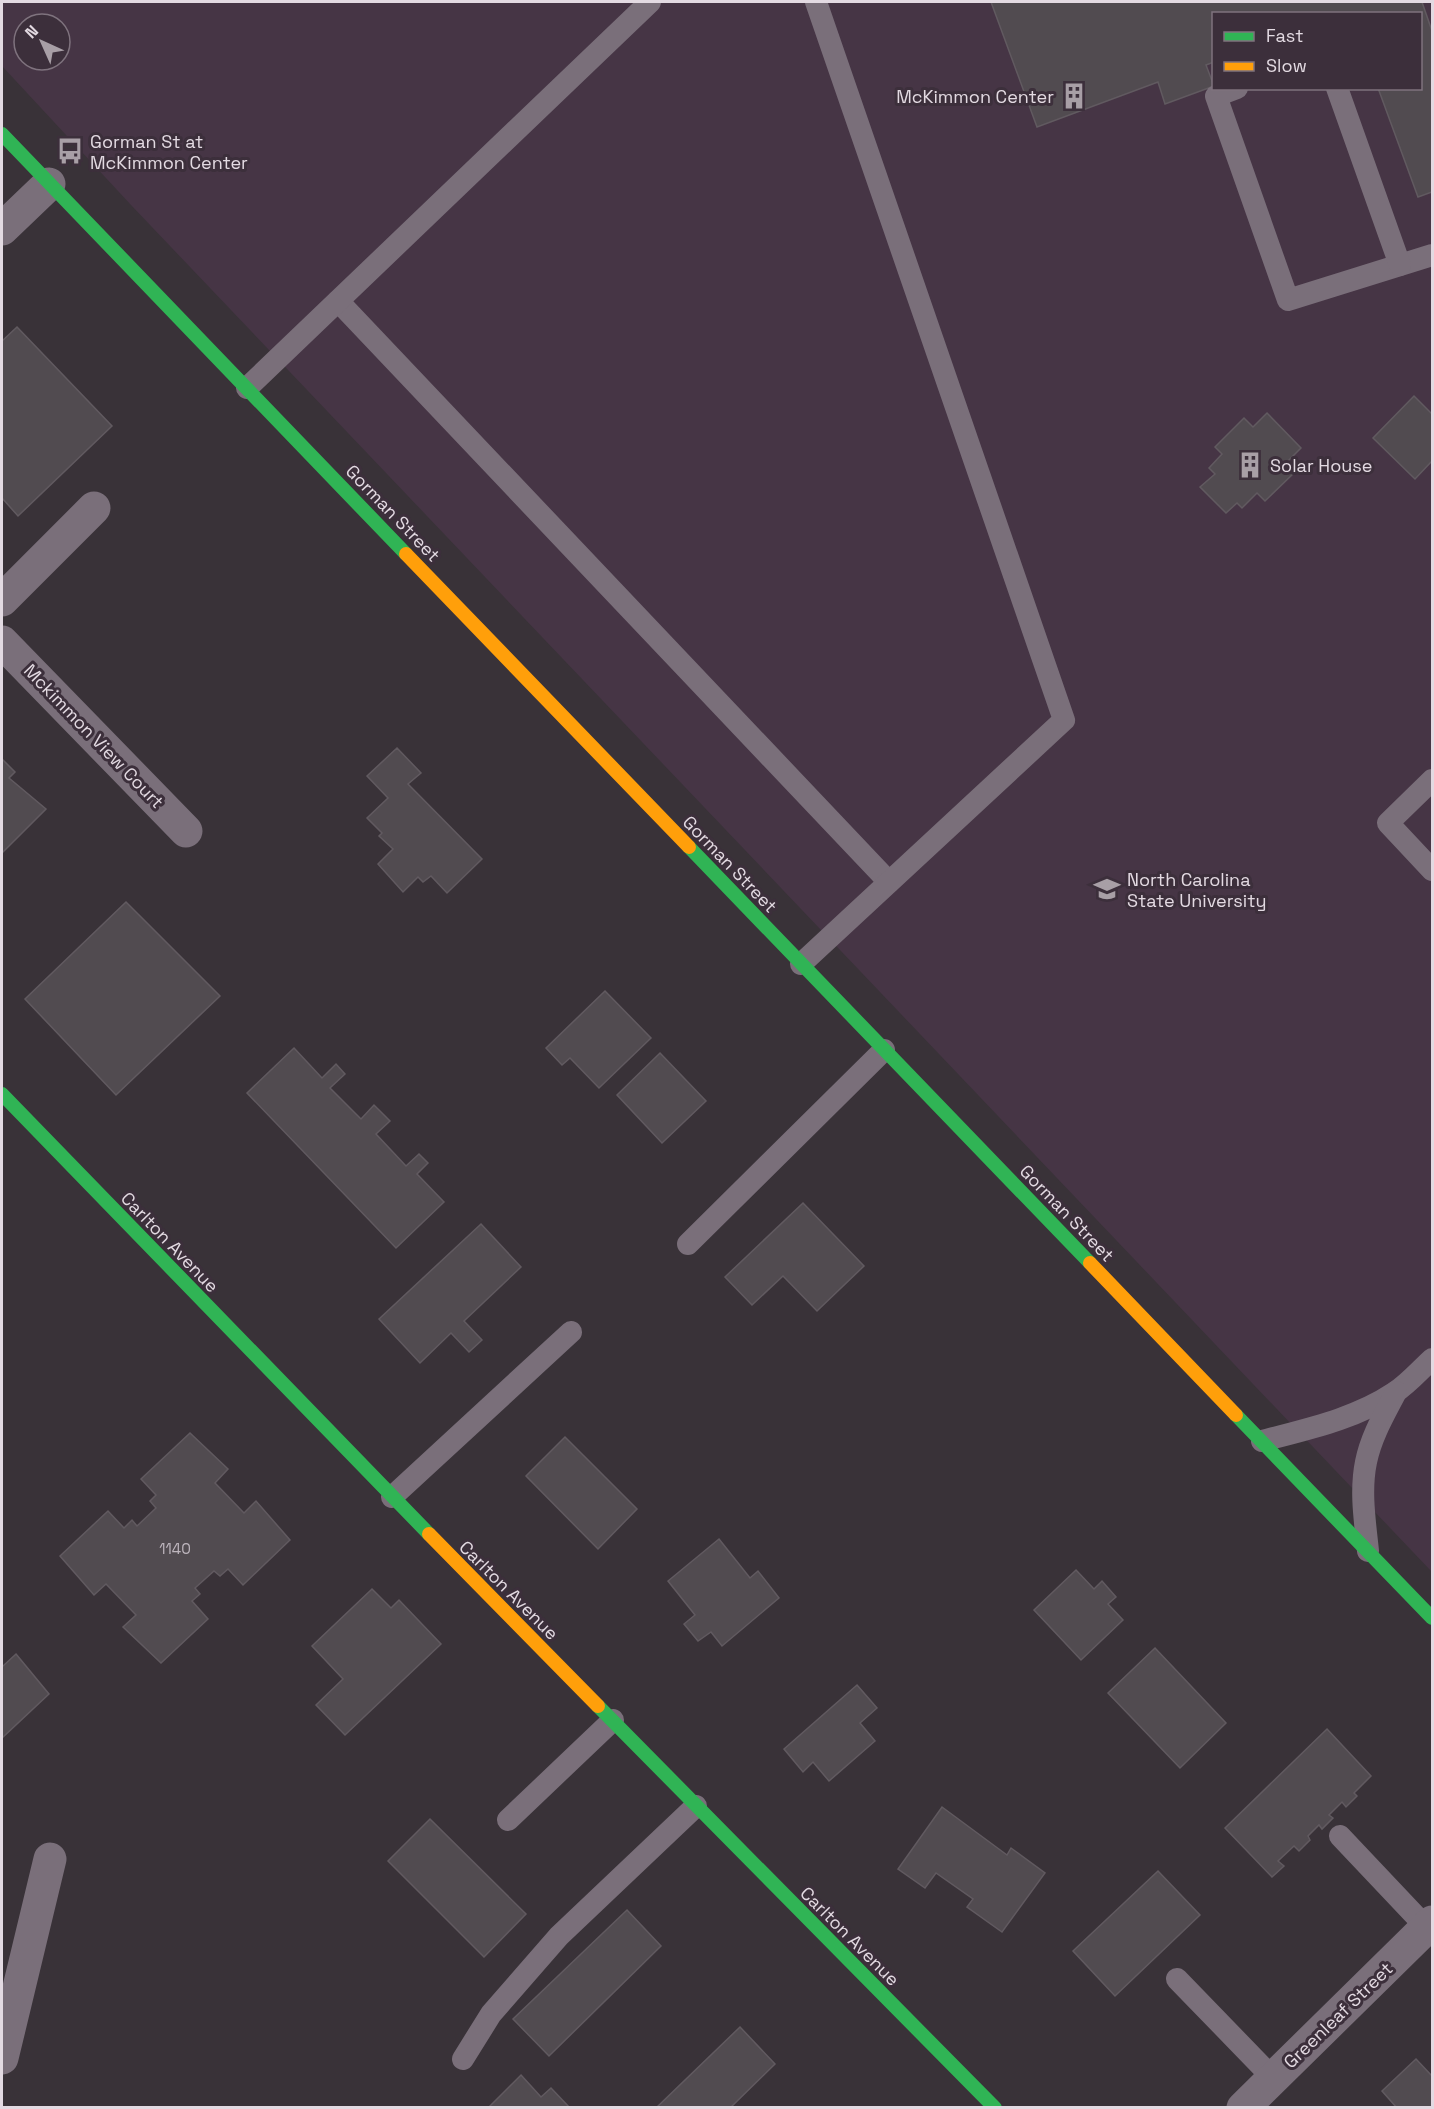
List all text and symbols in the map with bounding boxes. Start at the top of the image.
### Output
north arrow [12,12,72,72]
legend [1212,12,1422,90]
text: N [21,21,43,43]
text: Fast [1266,24,1303,47]
text: Slow [1266,54,1307,77]
building icon: McKimmon Center [1059,81,1089,111]
place label: McKimmon Center [896,85,1054,108]
place label: Gorman St at McKimmon Center [90,130,248,174]
bus stop icon: Gorman St at McKimmon Center [55,136,85,166]
building icon: Solar House [1235,450,1265,480]
place label: Solar House [1270,454,1372,477]
street label: Gorman Street [341,460,445,566]
street label: Mckimmon View Court [19,659,169,813]
street label: Gorman Street [678,811,782,917]
place label: North Carolina State University [1127,868,1267,912]
school or university icon: North Carolina State University [1092,874,1122,904]
street label: Gorman Street [1015,1160,1119,1266]
street label: Carlton Avenue [116,1187,224,1297]
street label: Carlton Avenue [454,1535,564,1645]
house number: 1140 [159,1539,191,1558]
street label: Carlton Avenue [795,1881,905,1991]
street label: Greenleaf Street [1279,1957,1397,2073]

